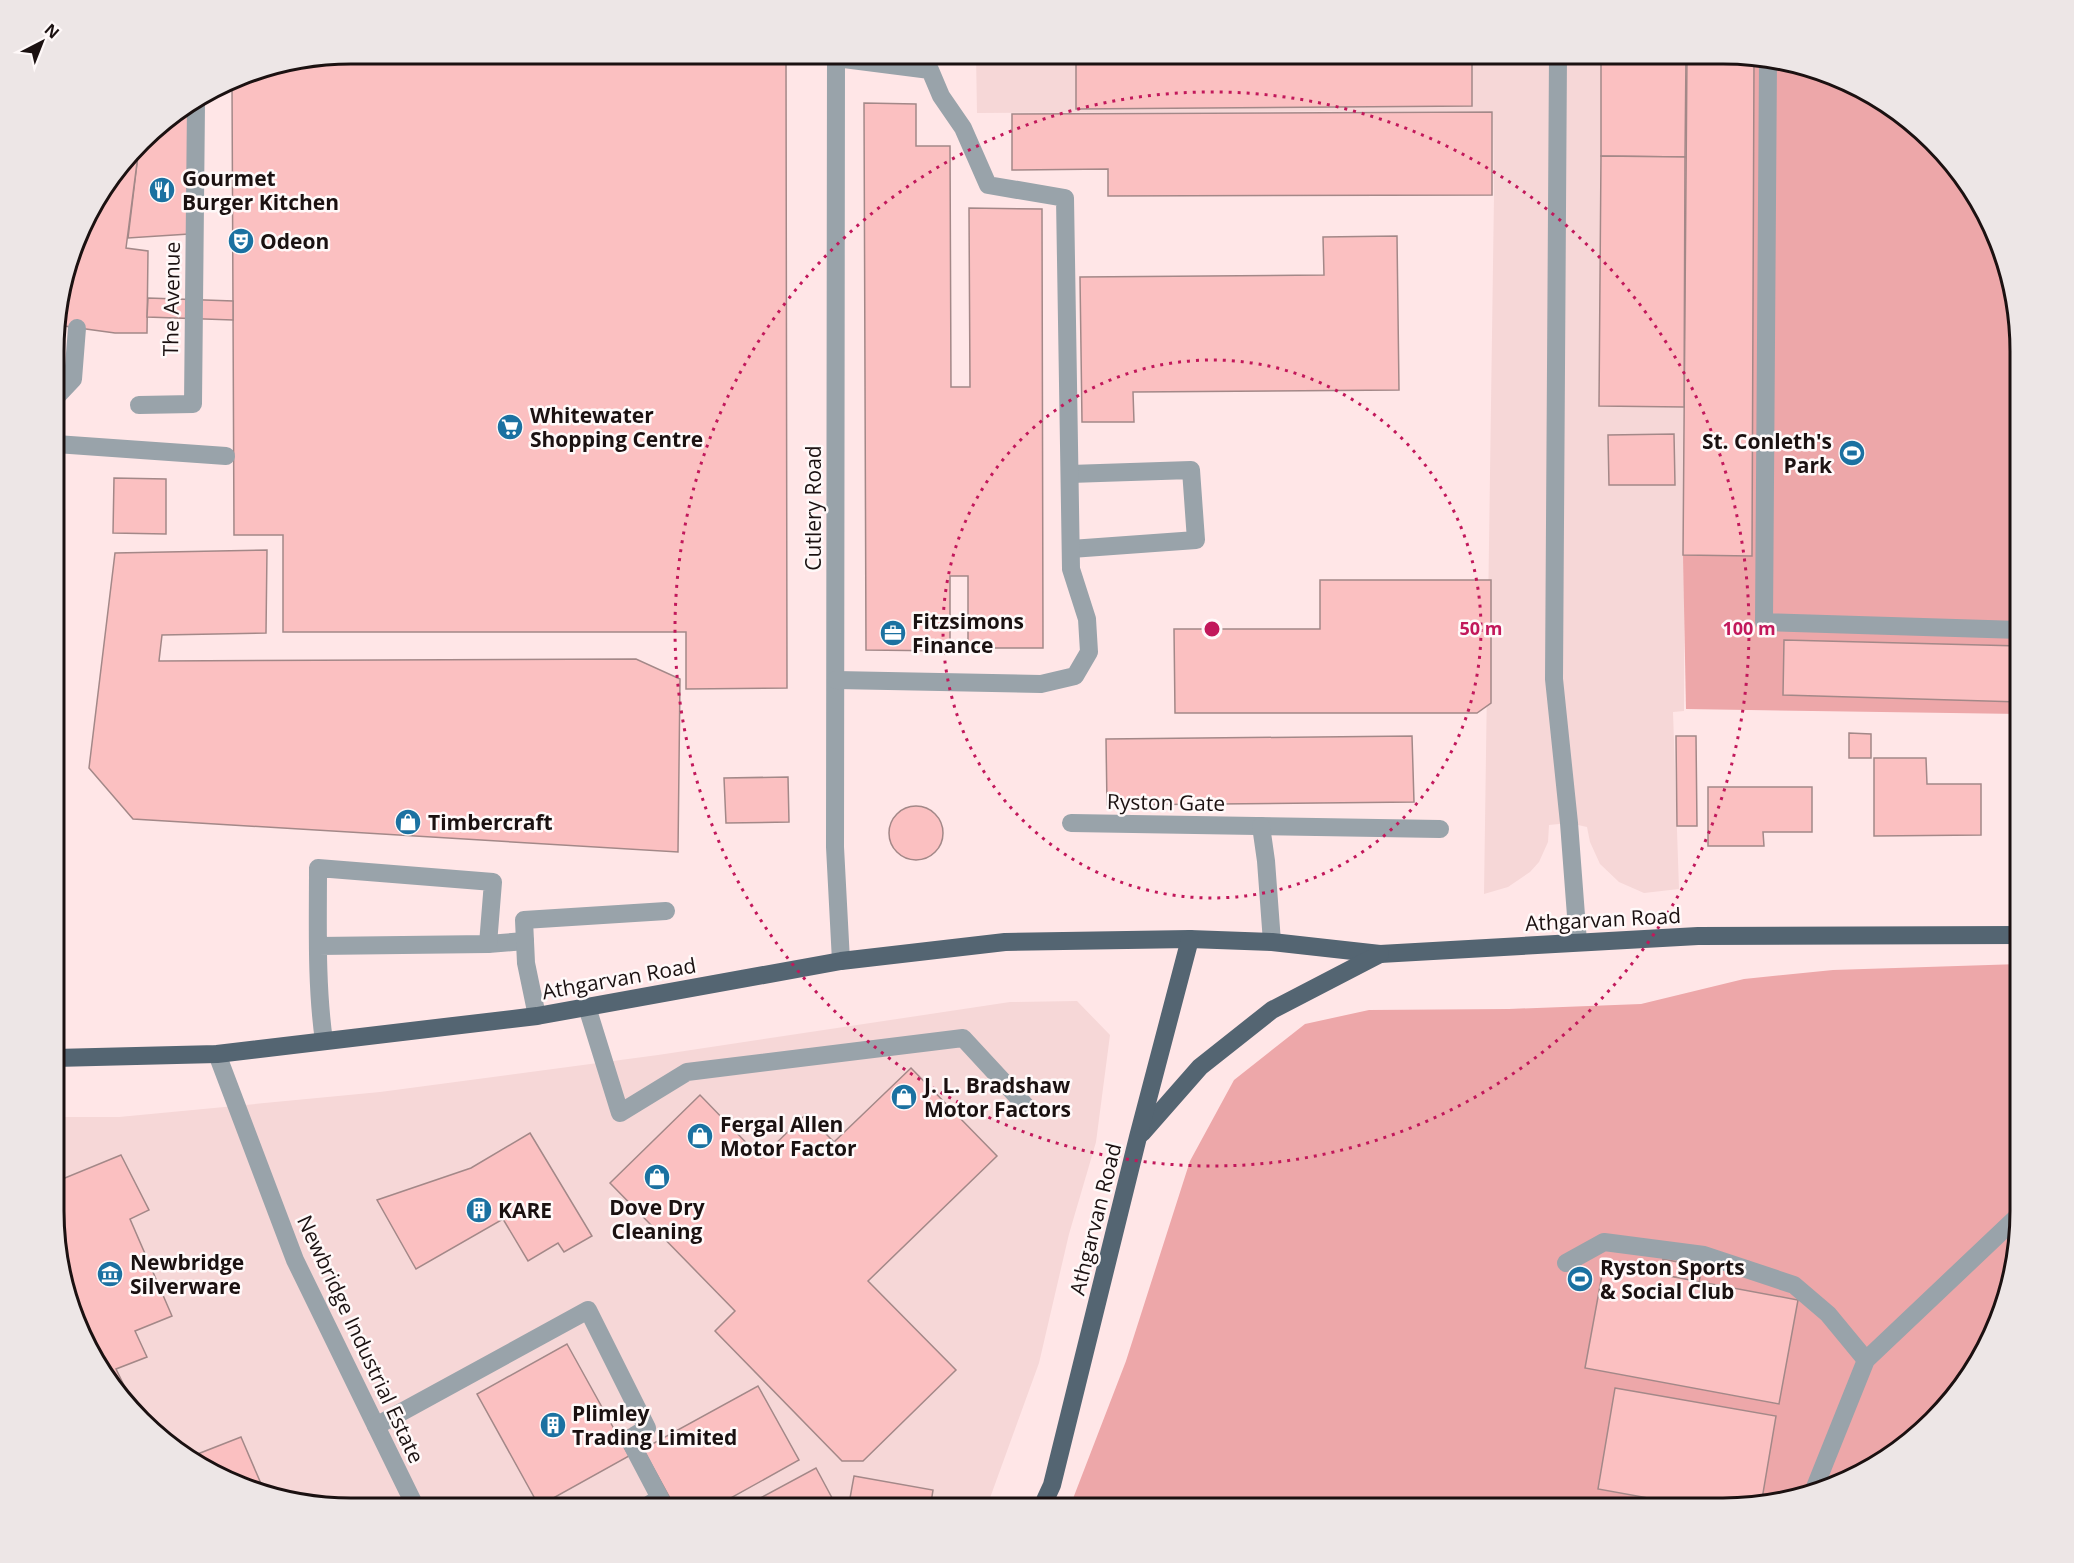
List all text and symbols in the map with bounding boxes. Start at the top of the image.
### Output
north arrow [12,12,72,72]
text: N [40,18,64,43]
place label: Gourmet Burger Kitchen [182,164,339,216]
restaurant icon: Gourmet Burger Kitchen [147,175,177,205]
theatre icon: Odeon [226,226,256,256]
place label: Odeon [260,227,329,255]
street label: The Avenue [156,241,186,357]
place label: Whitewater Shopping Centre [530,401,703,453]
supermarket icon: Whitewater Shopping Centre [495,412,525,442]
place label: St. Conleth's Park [1702,427,1833,479]
sports icon: St. Conleth's Park [1837,438,1867,468]
street label: Cutlery Road [799,445,827,571]
place label: Fitzsimons Finance [912,607,1024,659]
text: 50 m [1460,616,1502,640]
text: 100 m [1722,616,1776,640]
office icon: Fitzsimons Finance [878,618,908,648]
centre of rings [1202,619,1222,639]
street label: Ryston Gate [1107,787,1225,817]
shop icon: Timbercraft [393,807,423,837]
place label: Timbercraft [428,808,553,836]
street label: Athgarvan Road [1524,901,1682,937]
street label: Athgarvan Road [540,951,698,1005]
place label: J. L. Bradshaw Motor Factors [922,1071,1071,1123]
shop icon: J. L. Bradshaw Motor Factors [889,1082,919,1112]
place label: Fergal Allen Motor Factor [720,1110,857,1162]
shop icon: Fergal Allen Motor Factor [685,1121,715,1151]
street label: Athgarvan Road [1063,1140,1127,1298]
shop icon: Dove Dry Cleaning [642,1162,672,1192]
place label: Dove Dry Cleaning [609,1193,705,1245]
building icon: KARE [464,1195,494,1225]
place label: KARE [498,1196,552,1224]
street label: Newbridge Industrial Estate [291,1211,431,1467]
place label: Newbridge Silverware [130,1248,244,1300]
place label: Ryston Sports & Social Club [1600,1253,1745,1305]
museum icon: Newbridge Silverware [95,1259,125,1289]
sports icon: Ryston Sports & Social Club [1565,1264,1595,1294]
place label: Plimley Trading Limited [572,1399,737,1451]
building icon: Plimley Trading Limited [538,1410,568,1440]

